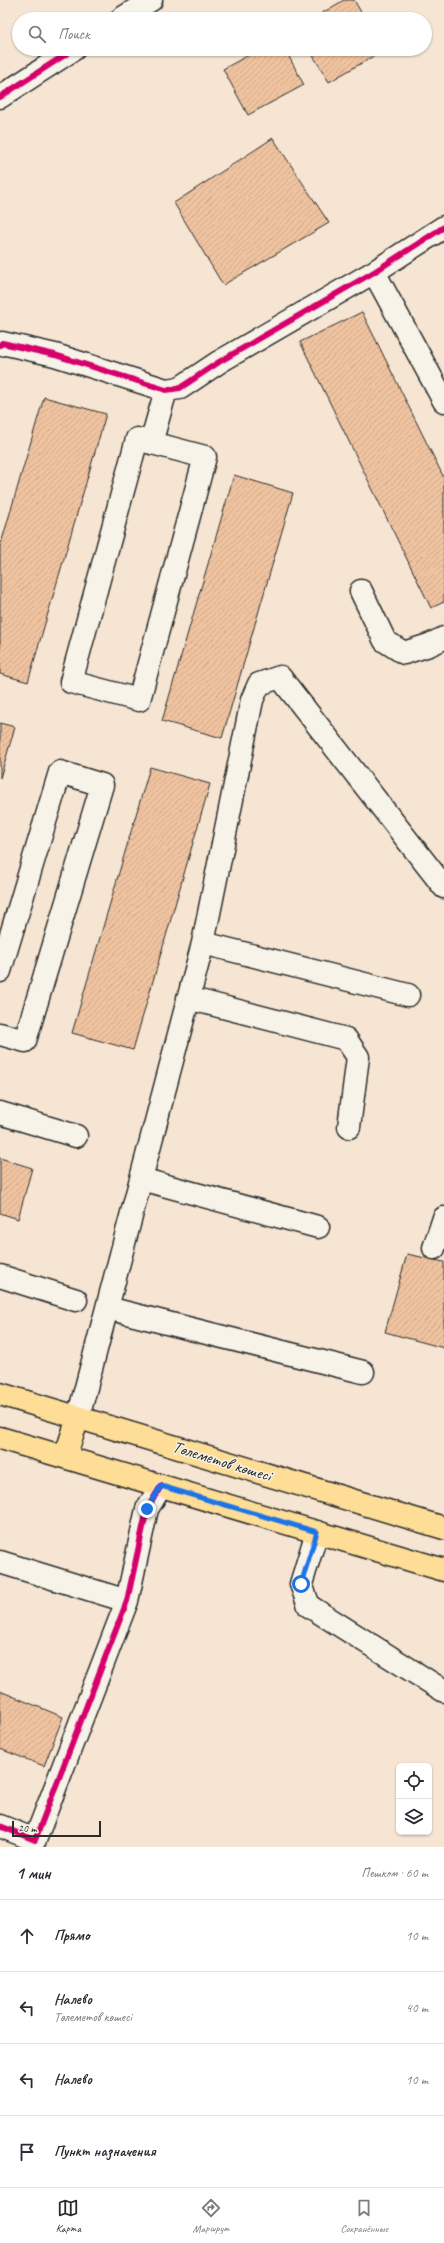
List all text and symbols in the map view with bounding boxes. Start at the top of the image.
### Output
search box [12,12,432,56]
icon: search [26,23,48,45]
text: Поиск [58,25,90,44]
street label: Төлеметов көшесі [170,1436,276,1486]
route end [138,1500,156,1518]
route start [292,1575,310,1593]
map controls [396,1763,432,1835]
button: locate [396,1763,432,1799]
button: layers [396,1799,432,1835]
scale bar [12,1819,101,1838]
text: 20 m [18,1821,37,1835]
text: 1 мин [16,1863,51,1884]
text: Пешком · 60 m [361,1865,428,1881]
icon: ahead [16,1925,38,1947]
text: Прямо [54,1926,90,1945]
text: 10 m [406,1928,428,1944]
text: Налево [54,1990,92,2009]
icon: left [16,1997,38,2019]
text: 40 m [406,2000,428,2016]
text: Төлеметов көшесі [54,2009,132,2025]
icon: left [16,2069,38,2091]
text: Налево [54,2070,92,2089]
text: 10 m [406,2072,428,2088]
icon: arrive [16,2141,38,2163]
text: Пункт назначения [54,2142,156,2161]
tab: Карта [56,2197,81,2235]
tab: Маршрут [193,2197,229,2235]
tab: Сохранённые [340,2197,388,2235]

